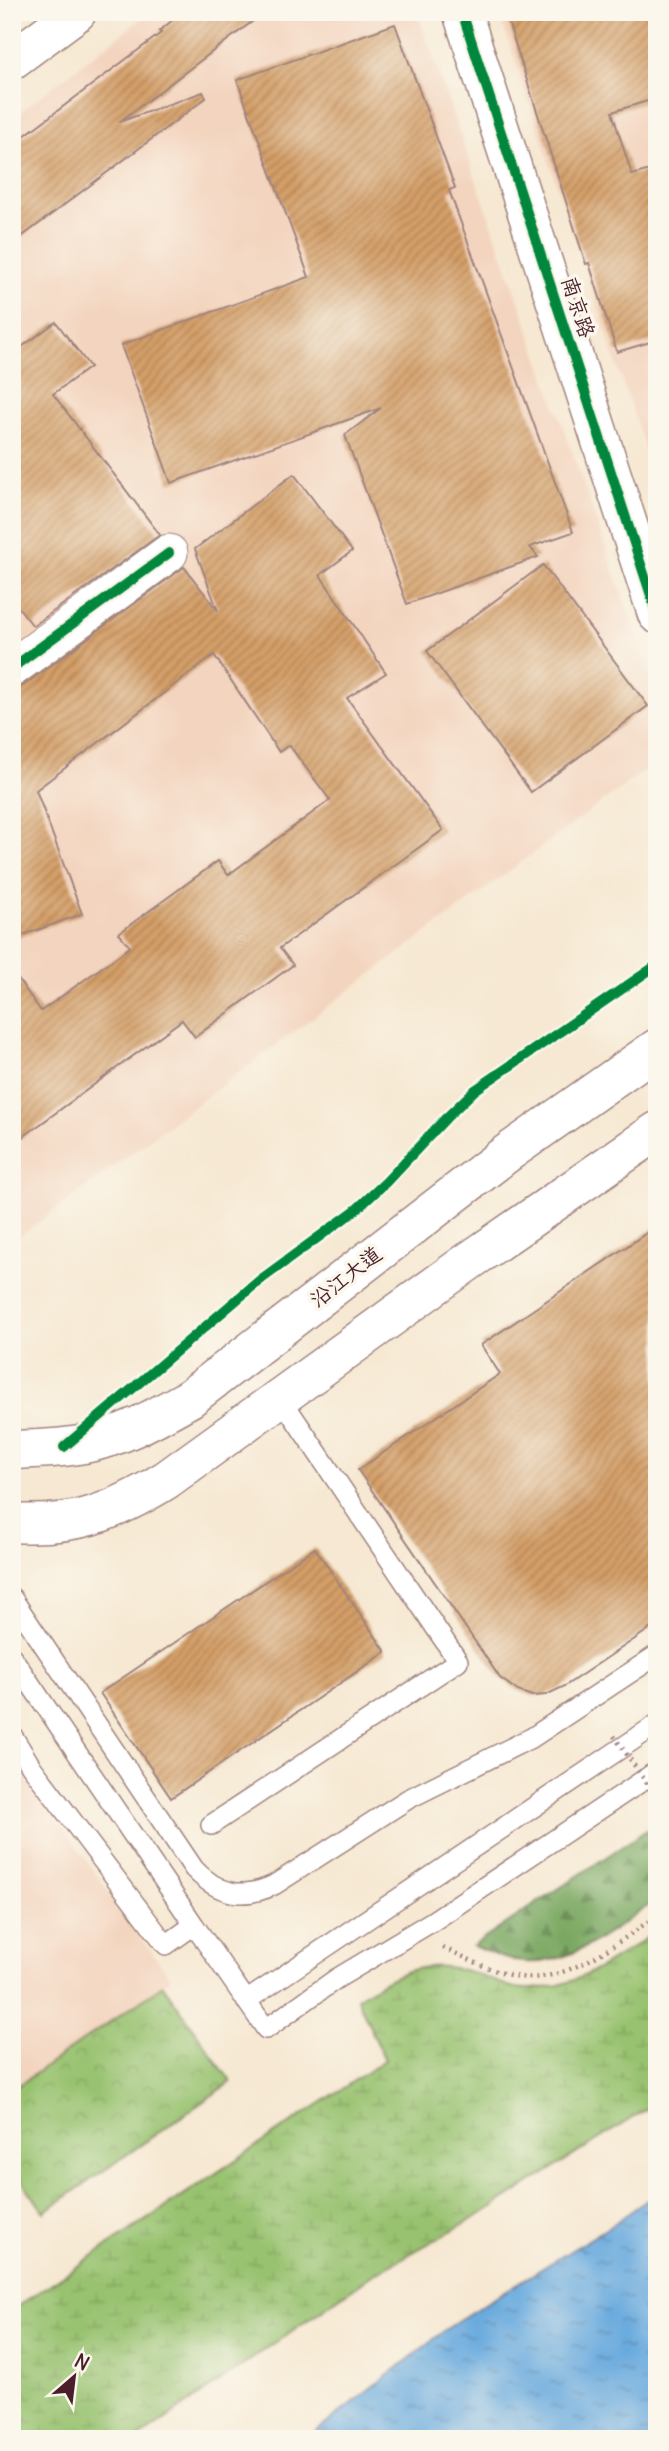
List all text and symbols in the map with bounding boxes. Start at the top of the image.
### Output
street label: 南京路 [556,273,601,341]
street label: 沿江大道 [304,1240,387,1313]
north arrow [38,2342,108,2412]
text: N [71,2348,93,2376]

